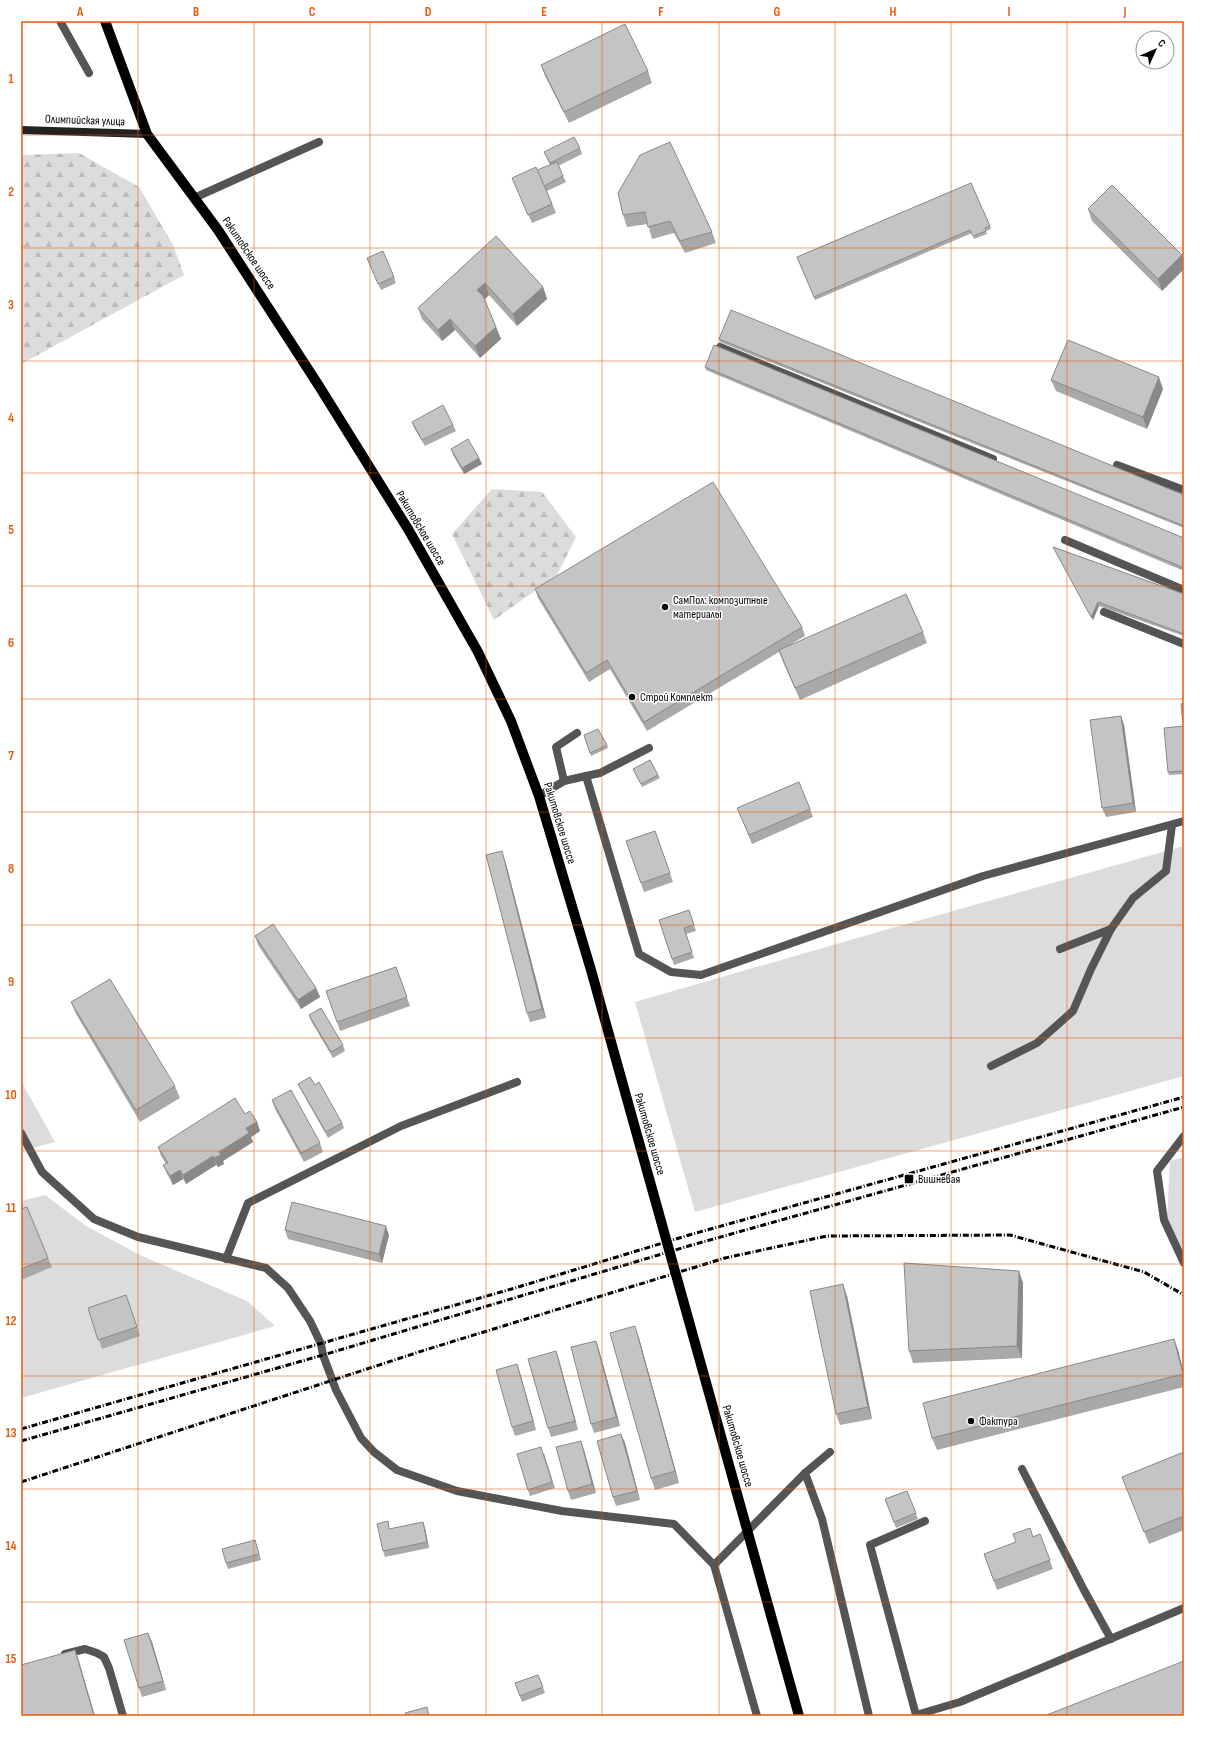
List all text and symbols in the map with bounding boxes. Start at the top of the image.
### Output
text: A [76,4,84,20]
text: B [193,4,199,20]
text: C [309,4,316,20]
text: D [425,4,432,20]
text: E [541,4,547,20]
text: F [658,4,664,20]
text: G [774,4,781,20]
text: H [890,4,897,20]
text: I [1008,4,1011,20]
text: J [1123,4,1127,20]
north arrow [1135,30,1175,70]
text: С [1155,37,1169,50]
text: 1 [8,71,14,87]
street label: Олимпийская улица [45,112,126,129]
text: 2 [8,184,14,200]
street label: Ракитовское шоссе [219,214,279,293]
text: 3 [8,297,14,313]
text: 4 [8,410,14,426]
street label: Ракитовское шоссе [392,488,449,569]
text: 5 [8,522,14,538]
place label: СамПол: композитные материалы [673,593,768,622]
marker: СамПол: композитные материалы [660,602,670,612]
text: 6 [8,635,14,651]
place label: Строй Комплект [640,690,713,705]
marker: Строй Комплект [627,692,637,702]
text: 7 [8,748,14,764]
street label: Ракитовское шоссе [540,781,579,866]
text: 8 [8,861,14,877]
text: 9 [8,974,14,990]
text: 10 [5,1087,17,1103]
street label: Ракитовское шоссе [631,1091,668,1177]
place label: Вишневая [918,1172,960,1187]
marker: Вишневая [903,1173,915,1185]
text: 11 [6,1200,16,1216]
text: 12 [6,1313,17,1329]
street label: Ракитовское шоссе [719,1403,756,1489]
place label: Фактура [979,1414,1018,1429]
marker: Фактура [966,1416,976,1426]
text: 13 [6,1425,17,1441]
text: 14 [5,1538,17,1554]
text: 15 [6,1651,17,1667]

